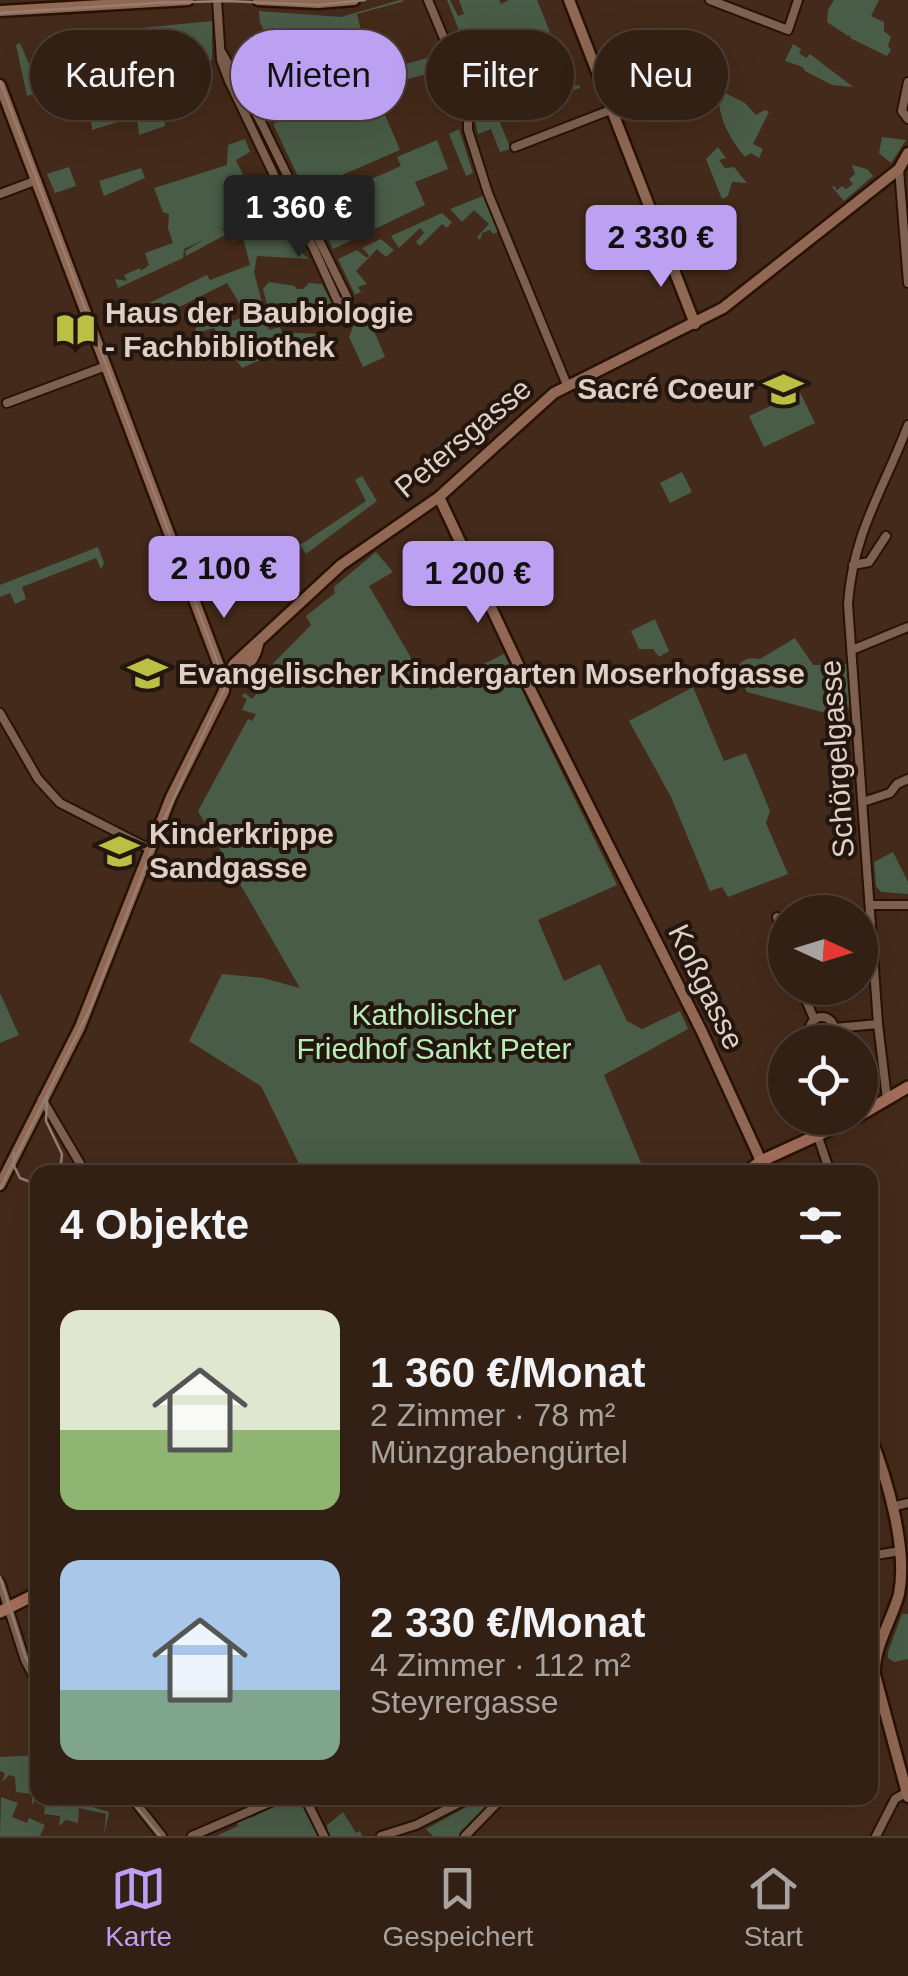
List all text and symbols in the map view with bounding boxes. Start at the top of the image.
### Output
chip: Kaufen [30,30,211,120]
chip: Mieten [231,30,406,120]
chip: Filter [426,30,574,120]
chip: Neu [594,30,728,120]
pin: 1 360 € [207,175,391,260]
text: 1 360 € [246,189,352,225]
pin: 2 330 € [569,205,753,290]
text: 2 330 € [608,219,714,255]
place label: Haus der Baubiologie - Fachbibliothek [105,296,413,363]
library icon: Haus der Baubiologie - Fachbibliothek [54,309,96,351]
school or university icon: Sacré Coeur [763,368,805,410]
street label: Petersgasse [388,371,537,504]
place label: Sacré Coeur [577,372,754,405]
pin: 2 100 € [132,536,316,621]
pin: 1 200 € [386,541,570,626]
text: 2 100 € [171,550,277,586]
text: 1 200 € [425,555,531,591]
school or university icon: Evangelischer Kindergarten Moserhofgasse [127,653,169,695]
place label: Evangelischer Kindergarten Moserhofgasse [178,657,805,690]
street label: Schörgelgasse [813,659,860,859]
place label: Kinderkrippe Sandgasse [149,817,334,884]
school or university icon: Kinderkrippe Sandgasse [98,830,140,872]
north arrow [768,895,878,1005]
map controls [768,895,878,1135]
street label: Koßgasse [662,919,751,1055]
park label: Katholischer Friedhof Sankt Peter [296,998,572,1065]
button: locate [768,1025,878,1135]
icon: filters [793,1198,848,1253]
text: 4 Objekte [60,1201,249,1248]
text: 1 360 €/Monat [370,1349,645,1396]
icon: home [140,1350,260,1470]
text: 2 Zimmer · 78 m² [370,1397,615,1433]
text: Münzgrabengürtel [370,1434,628,1470]
text: 2 330 €/Monat [370,1599,645,1646]
icon: home [140,1600,260,1720]
text: 4 Zimmer · 112 m² [370,1647,631,1683]
text: Steyrergasse [370,1684,559,1720]
tab: Karte [105,1861,172,1953]
tab: Gespeichert [382,1861,533,1953]
tab: Start [744,1861,803,1953]

